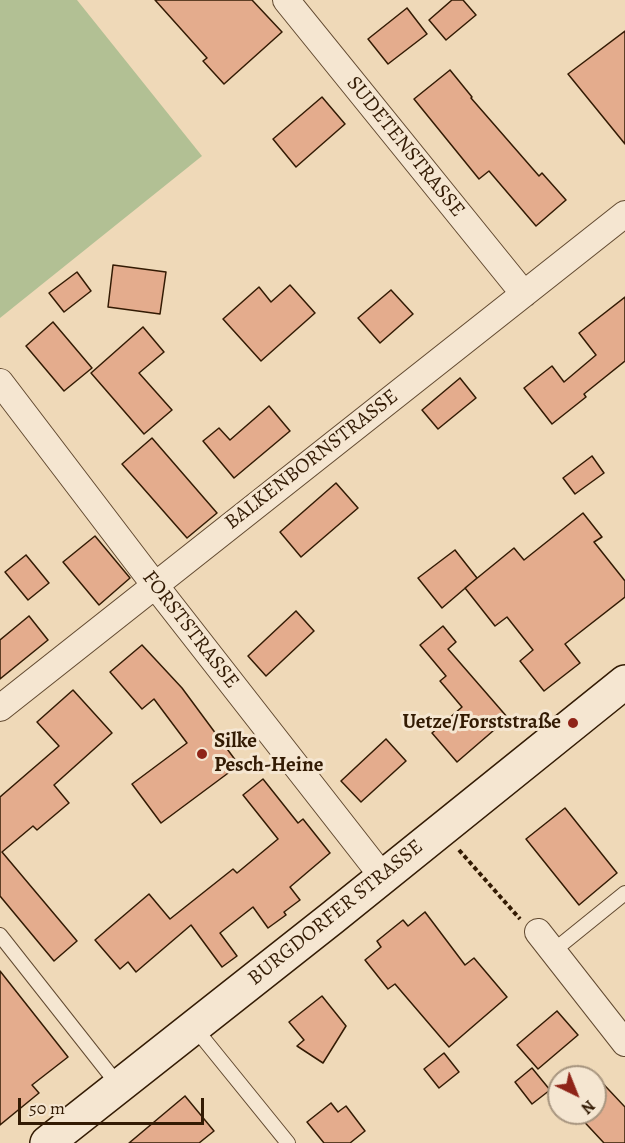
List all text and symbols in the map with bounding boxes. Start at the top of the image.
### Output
street label: SUDETENSTRASSE [340,71,470,223]
street label: BALKENBORNSTRASSE [220,384,404,536]
street label: FORSTSTRASSE [136,566,244,694]
place label: Uetze/Forststraße [402,710,561,736]
marker: Uetze/Forststraße [566,716,580,730]
place label: Silke Pesch-Heine [214,729,323,779]
marker: Silke Pesch-Heine [195,747,209,761]
street label: BURGDORFER STRASSE [243,835,429,991]
north arrow [547,1065,607,1125]
scale bar [21,1086,207,1124]
text: N [576,1095,600,1119]
text: 50 m [29,1096,65,1120]

